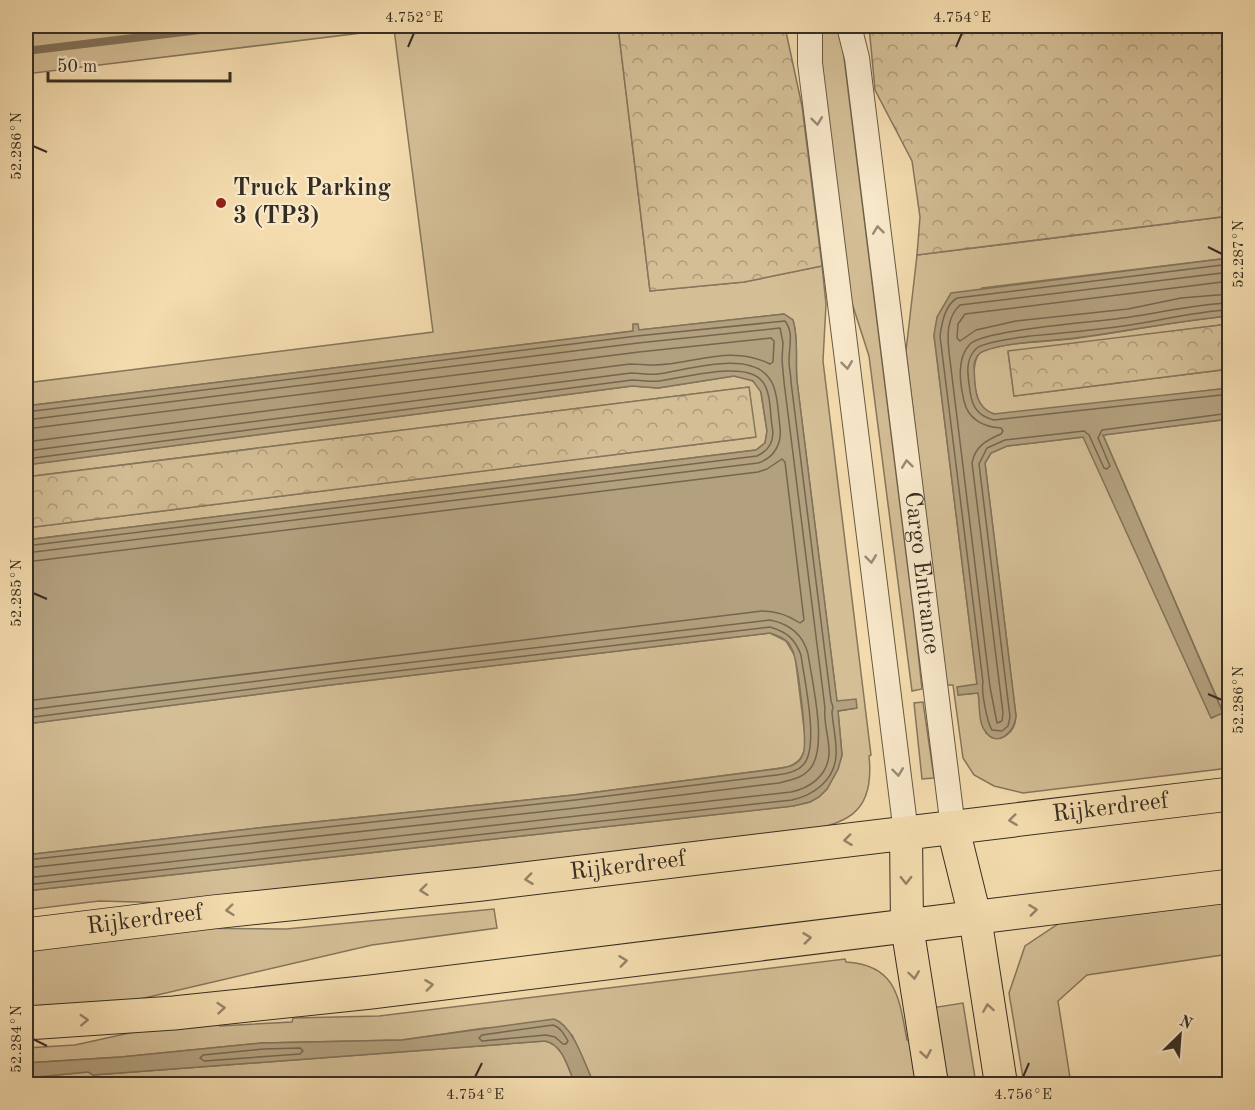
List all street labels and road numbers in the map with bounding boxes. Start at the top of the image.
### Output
street label: Cargo Entrance [899,490,943,656]
street label: Rijkerdreef [1051,789,1171,827]
street label: Rijkerdreef [569,847,689,885]
street label: Rijkerdreef [86,901,206,939]

